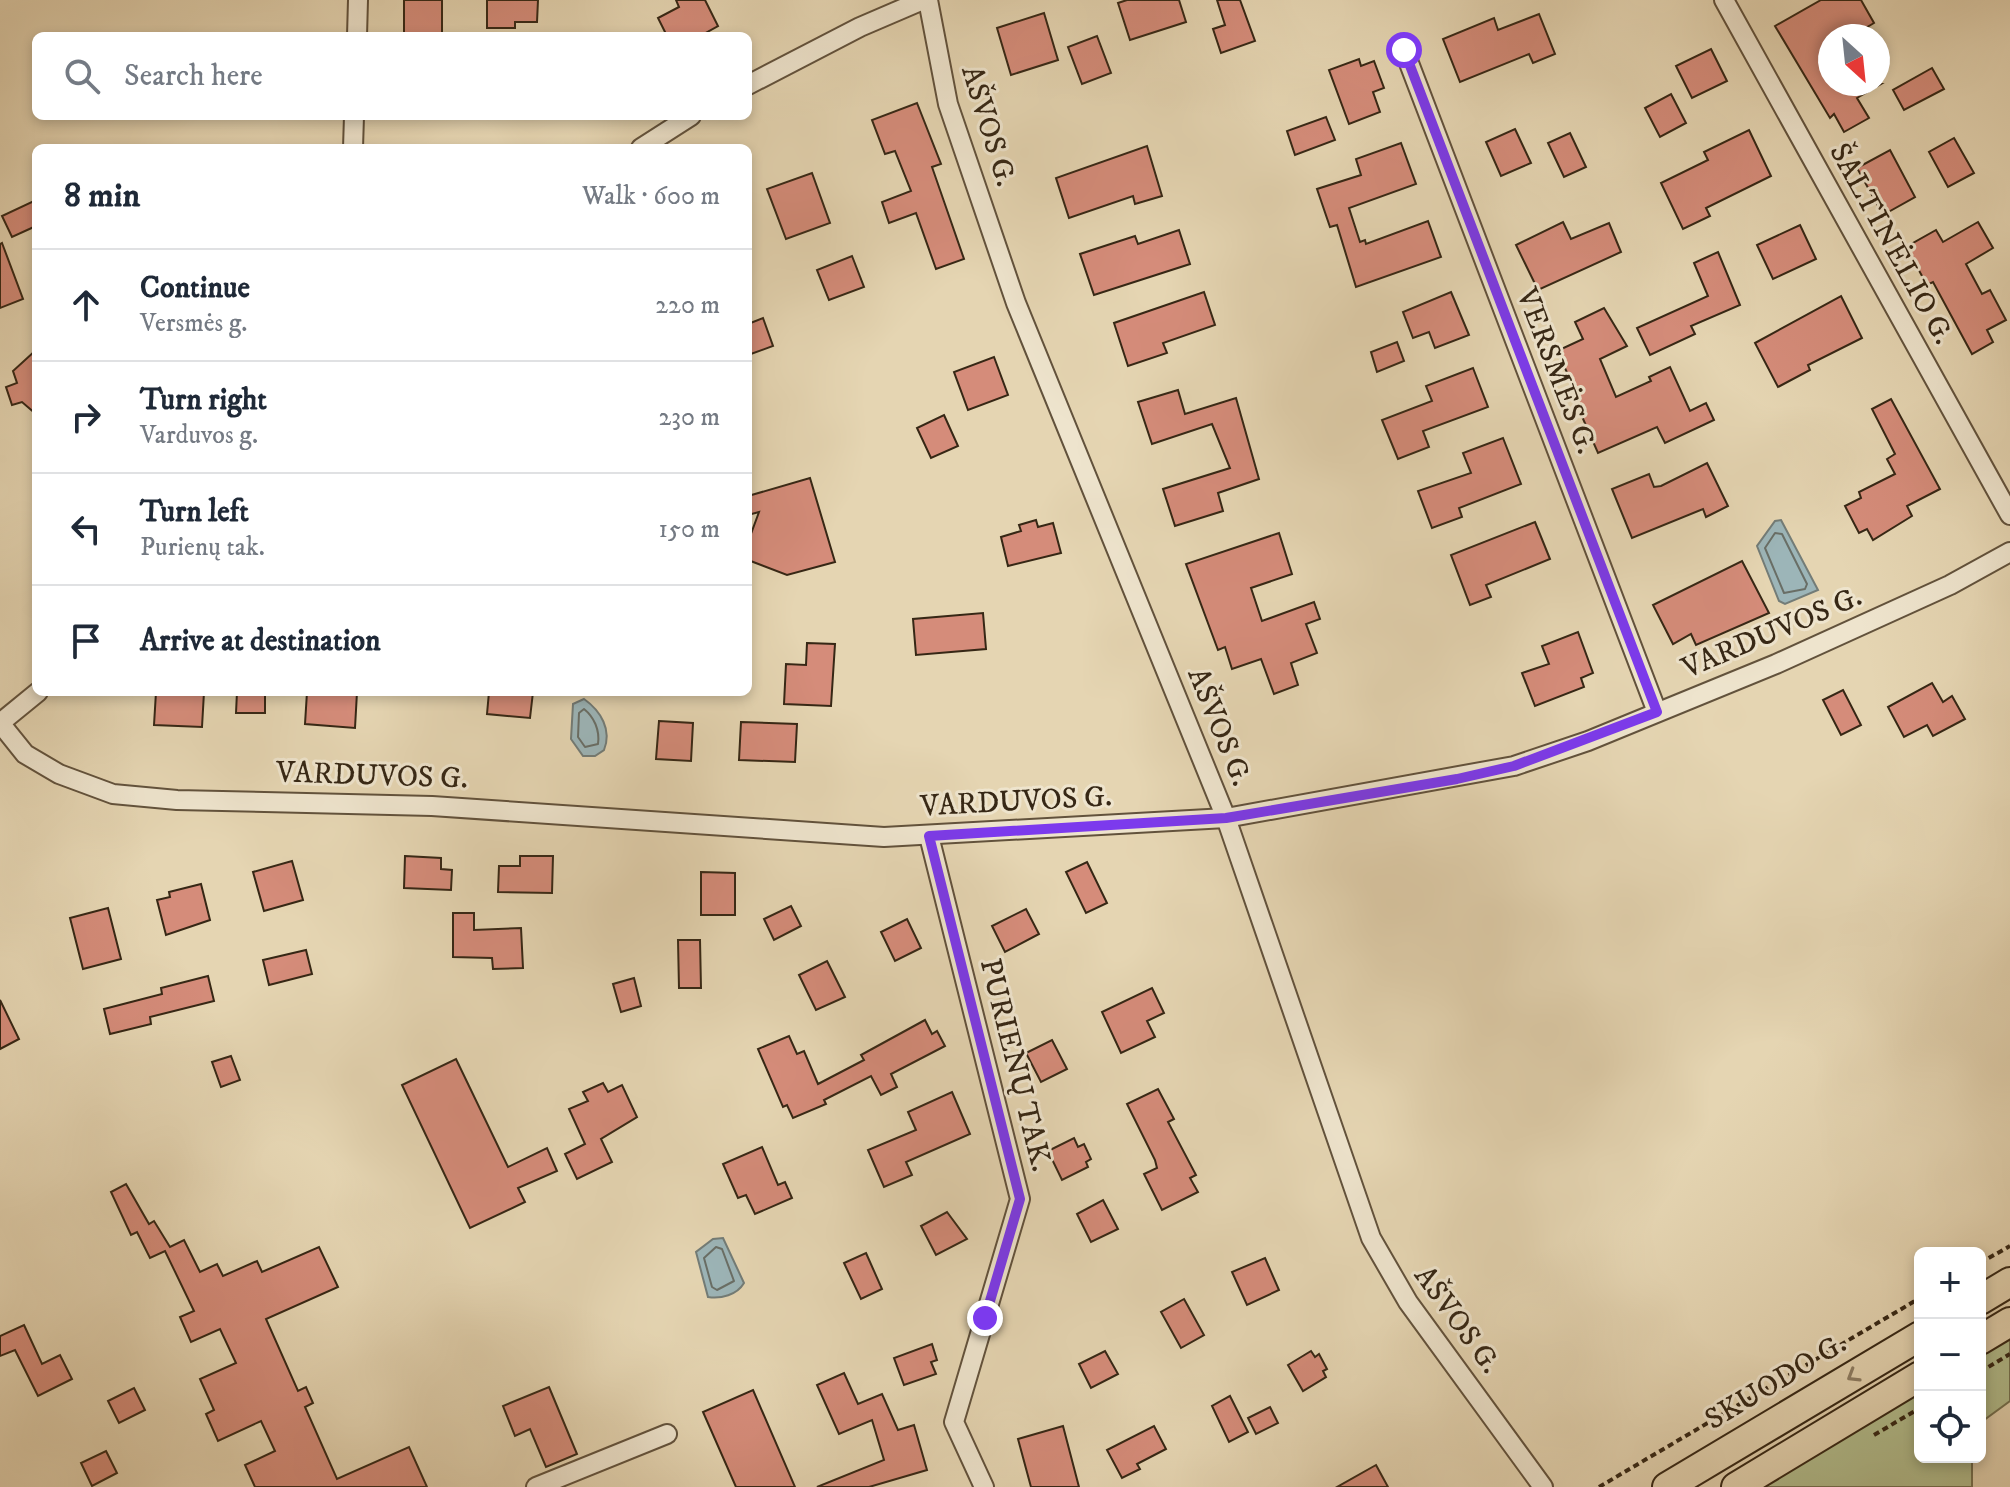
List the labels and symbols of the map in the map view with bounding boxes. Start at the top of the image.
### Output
north arrow [1818,24,1890,96]
route start [1386,32,1422,68]
street label: AŠVOS G. [952,60,1026,191]
street label: ŠALTINĖLIO G. [1820,136,1963,351]
street label: VERSMĖS G. [1507,282,1605,459]
street label: VARDUVOS G. [1676,578,1868,688]
street label: AŠVOS G. [1179,662,1261,792]
street label: VARDUVOS G. [274,754,469,798]
street label: VARDUVOS G. [918,779,1113,826]
street label: PURIENŲ TAK. [971,955,1059,1175]
street label: AŠVOS G. [1405,1258,1510,1381]
route end [967,1300,1003,1336]
street label: SKUODO G. [1699,1325,1853,1439]
one-way arrow [1847,1366,1862,1382]

